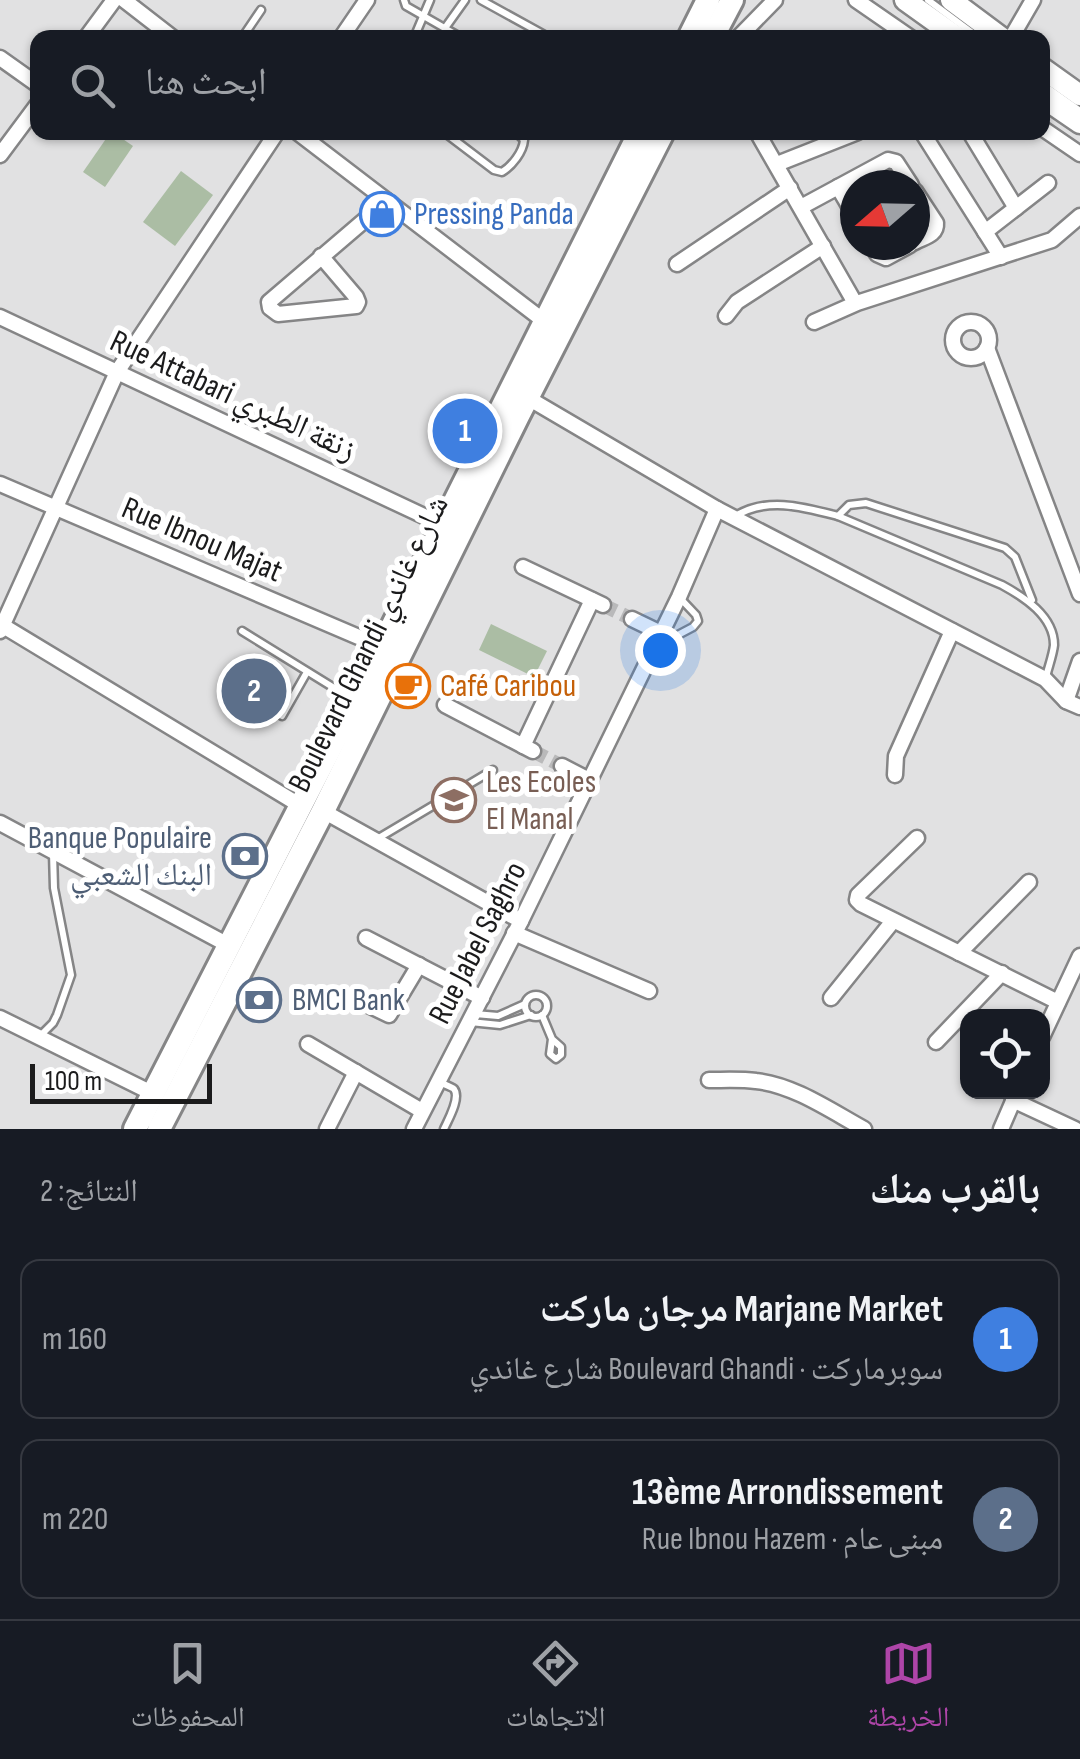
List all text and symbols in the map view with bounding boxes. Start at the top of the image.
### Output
search box [30,30,1050,140]
icon: search [65,58,120,113]
text: ابحث هنا [145,60,267,105]
north arrow [840,170,930,260]
shop icon: Pressing Panda [359,191,405,237]
place label: Pressing Panda [414,195,574,234]
street label: Rue Attabari زنقة الطبري [102,322,362,474]
pin: 1 [432,394,498,468]
street label: Rue Ibnou Majat [116,489,288,591]
street label: Boulevard Ghandi شارع غاندي [280,489,461,800]
your location [635,625,686,676]
pin: 2 [222,654,286,728]
cafe icon: Café Caribou [385,663,431,709]
place label: Café Caribou [440,667,576,706]
place label: Les Ecoles El Manal [486,763,596,839]
school or university icon: Les Ecoles El Manal [431,777,477,823]
place label: Banque Populaire البنك الشعبي [28,819,212,899]
bank icon: Banque Populaire البنك الشعبي [222,833,268,879]
street label: Rue Jabel Saghro [421,855,535,1031]
bank icon: BMCI Bank [236,977,282,1023]
place label: BMCI Bank [292,981,405,1020]
map controls [960,1009,1050,1099]
button: locate [960,1009,1050,1099]
scale bar [30,1059,212,1104]
text: 100 m [45,1065,102,1098]
text: بالقرب منك [870,1165,1040,1216]
text: النتائج: 2 [40,1172,138,1211]
text: Marjane Market مرجان ماركت [540,1287,943,1332]
text: 160 m [42,1320,107,1359]
text: 1 [999,1320,1012,1359]
text: سوبرماركت · Boulevard Ghandi شارع غاندي [469,1350,943,1389]
text: 13ème Arrondissement [632,1470,943,1515]
text: 220 m [42,1500,108,1539]
text: 2 [998,1500,1013,1539]
text: مبنى عام · Rue Ibnou Hazem [642,1520,943,1559]
tab: المحفوظات [131,1636,245,1744]
tab: الاتجاهات [506,1636,605,1744]
tab: الخريطة [867,1636,949,1744]

